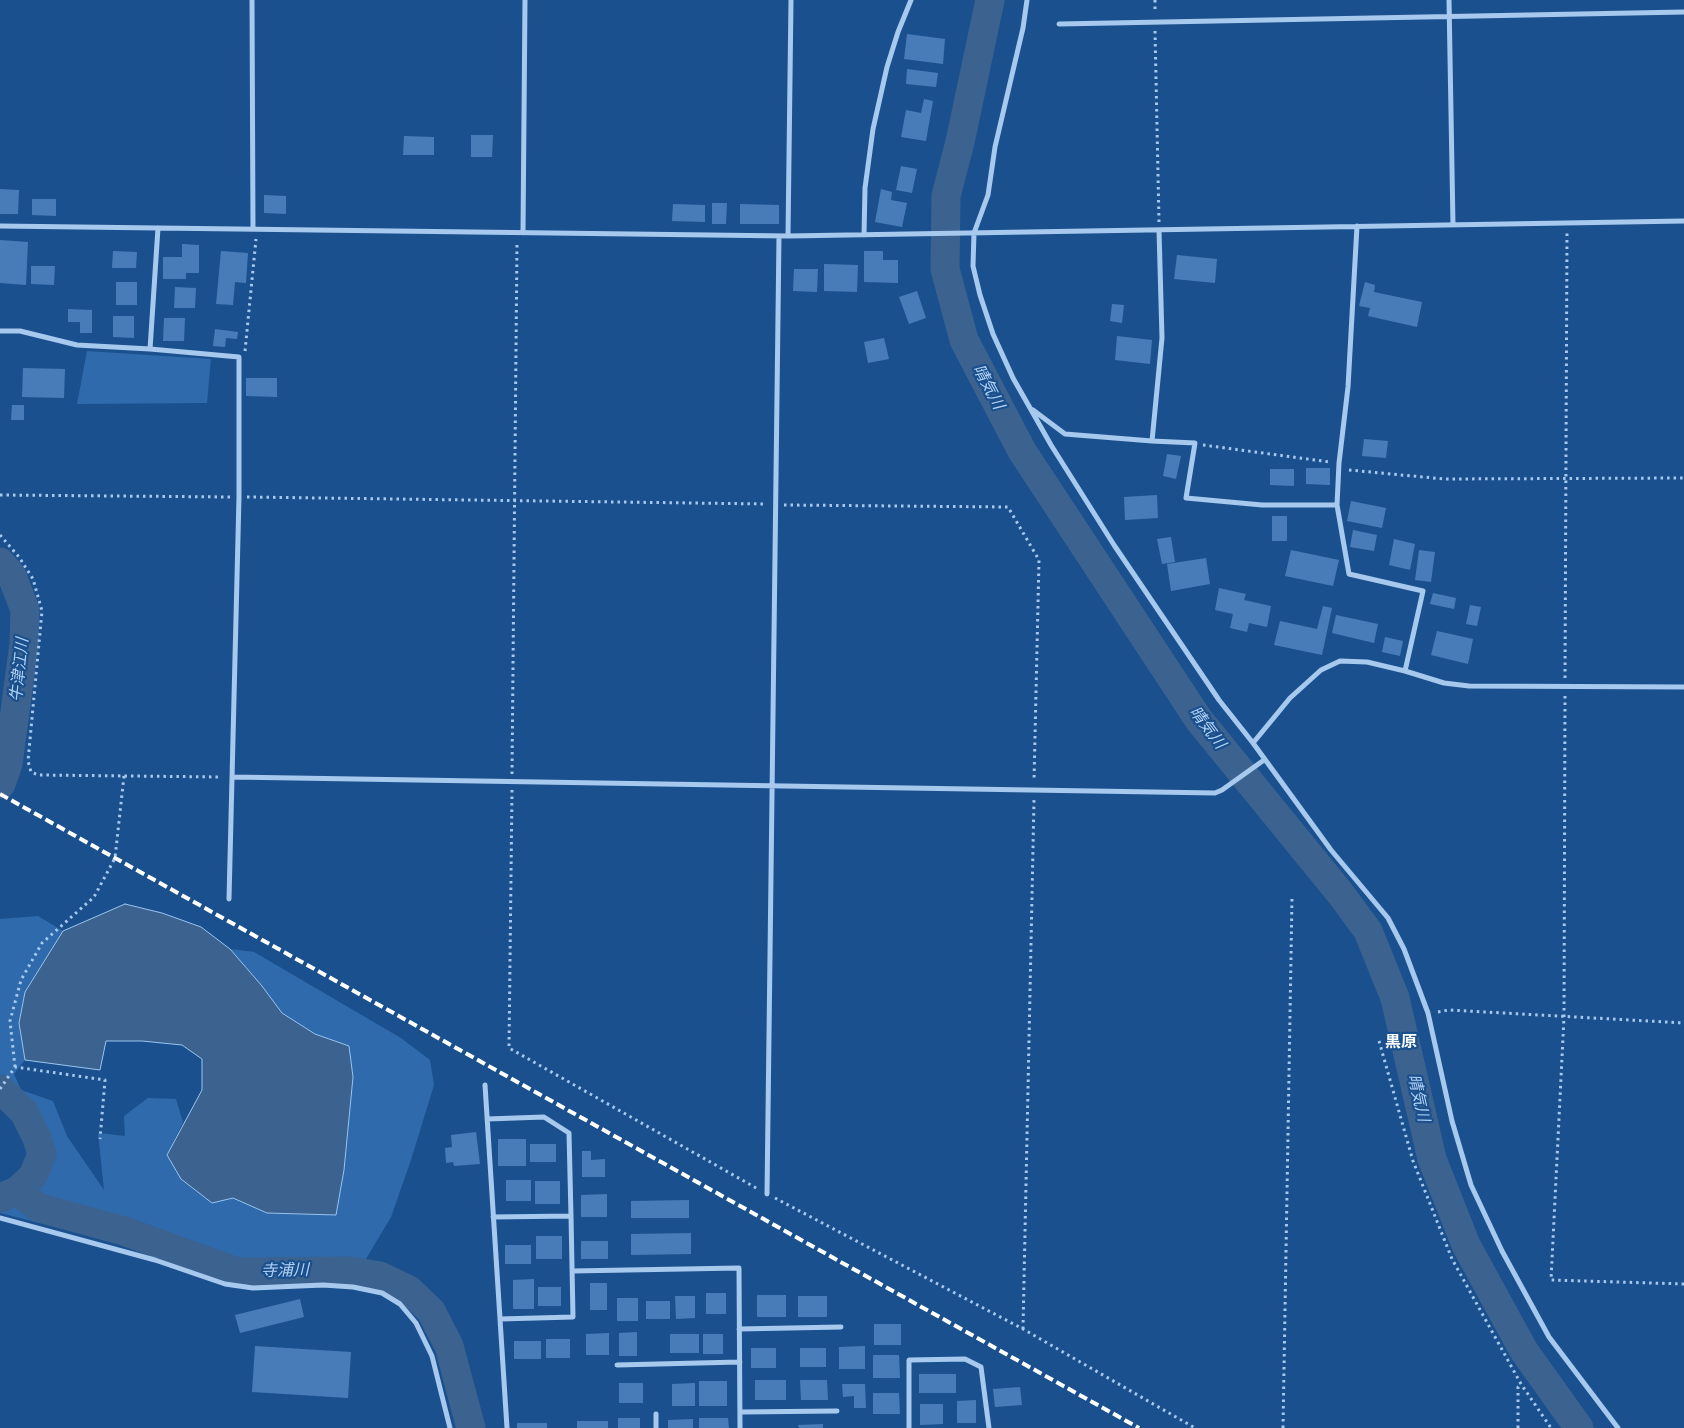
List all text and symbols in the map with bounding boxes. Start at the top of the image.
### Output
water label: 晴気川 [968,361,1008,413]
water label: 牛津江川 [7,637,33,703]
water label: 晴気川 [1185,703,1229,753]
district label: 黒原 [1385,1033,1417,1053]
water label: 晴気川 [1403,1072,1433,1124]
water label: 寺浦川 [261,1261,309,1281]

